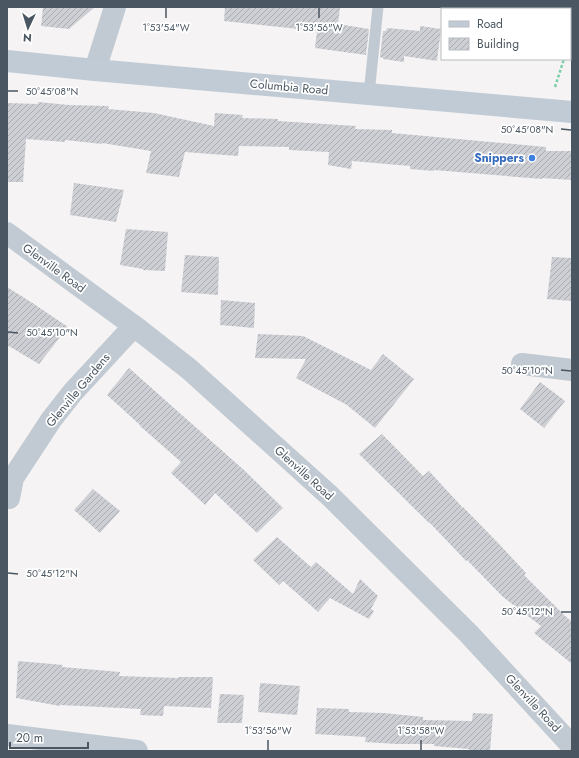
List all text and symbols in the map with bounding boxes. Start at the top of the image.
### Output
north arrow [8,8,48,48]
legend [441,8,571,60]
text: Road [477,15,503,33]
text: 1°53'54"W [142,20,190,35]
text: 1°53'56"W [295,20,343,35]
text: N [22,30,32,46]
text: Building [477,35,519,53]
street label: Columbia Road [249,75,329,99]
text: 50°45'08"N [26,84,78,99]
text: 50°45'08"N [501,122,553,137]
place label: Snippers [474,149,525,167]
marker: Snippers [527,153,537,163]
street label: Glenville Road [19,239,89,297]
text: 50°45'10"N [26,325,78,340]
street label: Glenville Gardens [42,349,114,431]
text: 50°45'10"N [501,363,553,378]
street label: Glenville Road [270,442,338,504]
text: 50°45'12"N [26,566,78,581]
text: 50°45'12"N [501,604,553,619]
street label: Glenville Road [501,670,565,736]
text: 1°53'56"W [244,723,292,738]
text: 1°53'58"W [398,723,445,738]
scale bar [10,724,88,750]
text: 20 m [16,729,43,747]

